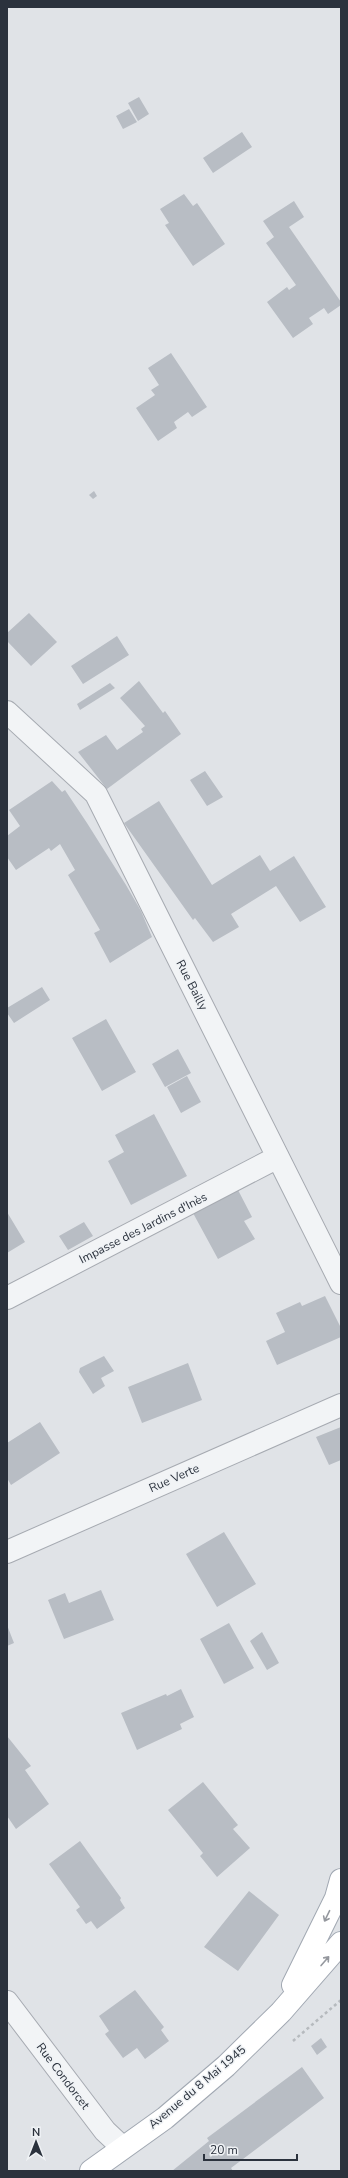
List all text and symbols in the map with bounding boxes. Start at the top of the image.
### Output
street label: Rue Bailly [172,957,212,1014]
street label: Impasse des Jardins d'Inès [76,1189,210,1267]
street label: Rue Verte [146,1460,202,1496]
one-way arrow [323,1910,330,1922]
one-way arrow [320,1956,329,1967]
street label: Rue Condorcet [33,2040,94,2113]
street label: Avenue du 8 Mai 1945 [145,2042,249,2132]
north arrow [16,2122,56,2162]
text: N [32,2125,40,2140]
scale bar [204,2136,297,2162]
text: 20 m [210,2142,238,2158]

